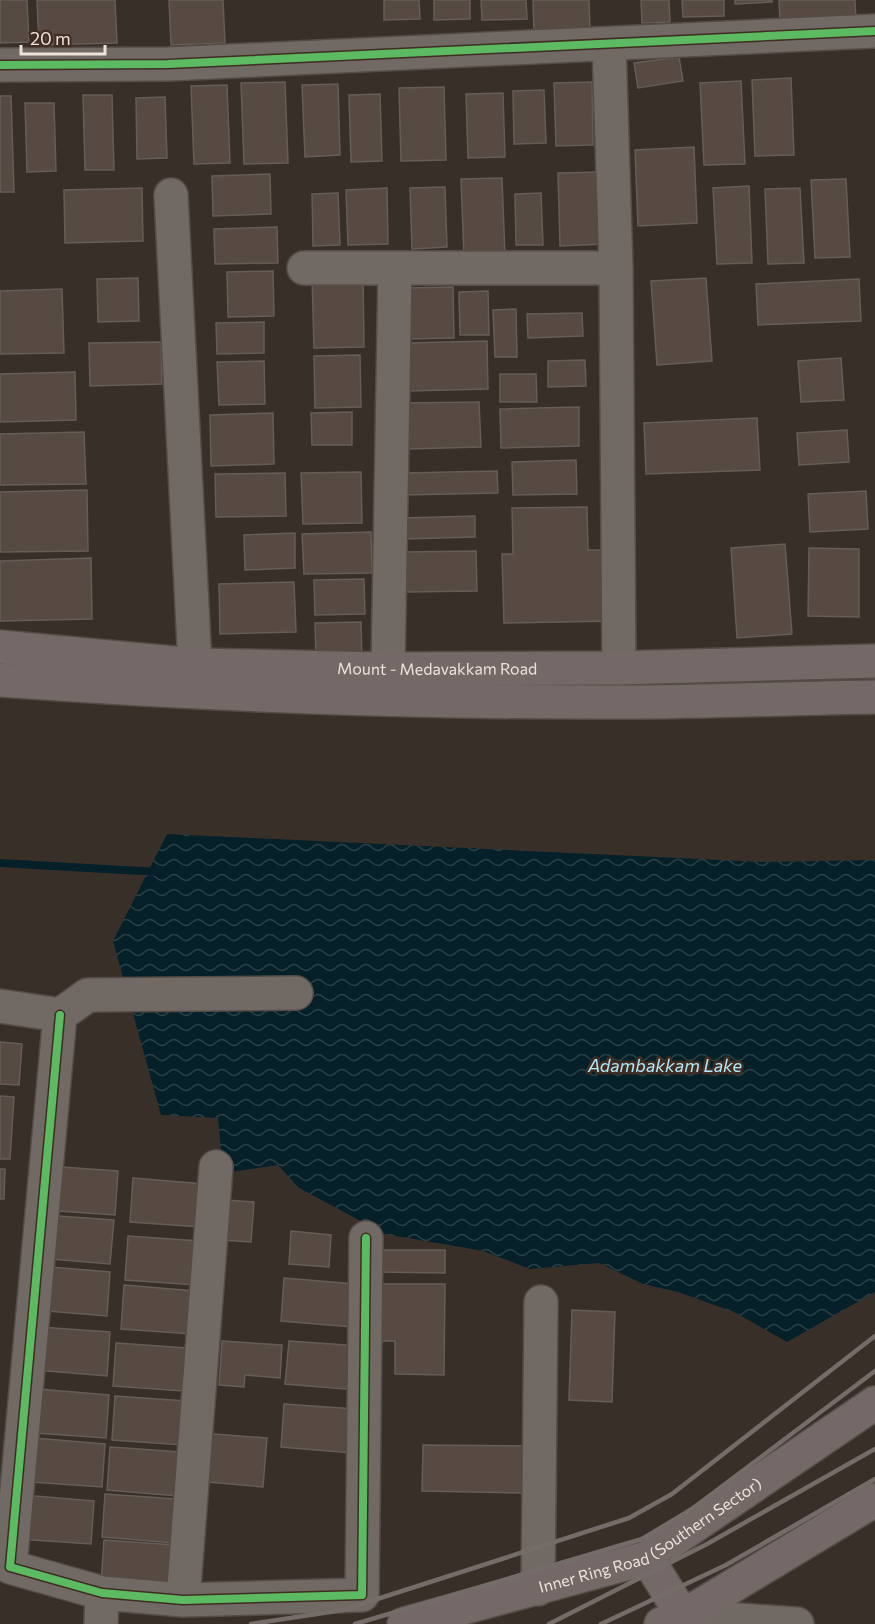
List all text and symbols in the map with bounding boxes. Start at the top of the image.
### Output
scale bar [21,18,105,56]
text: 20 m [30,27,71,49]
street label: Mount - Medavakkam Road [337,658,537,678]
water label: Adambakkam Lake [587,1054,742,1076]
street label: Inner Ring Road (Southern Sector) [536,1473,765,1596]

